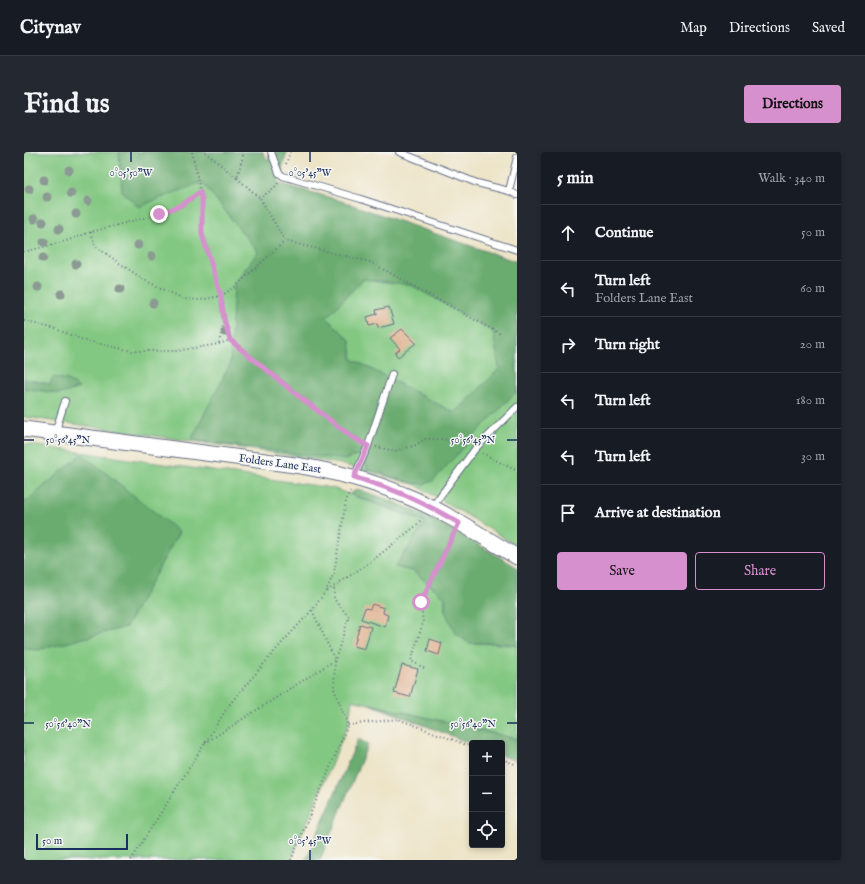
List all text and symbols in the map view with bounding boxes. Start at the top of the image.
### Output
text: Citynav [20,16,81,40]
text: Map [680,19,707,37]
text: Directions [729,19,790,37]
text: Saved [812,19,845,37]
button: Directions [744,85,841,123]
text: Find us [24,87,110,122]
text: 0°05'50"W [110,167,153,180]
text: 0°05'45"W [289,167,332,180]
text: 5 min [557,168,594,189]
text: Walk · 340 m [758,170,825,187]
route end [150,205,168,223]
icon: ahead [557,222,579,244]
text: Continue [595,223,653,242]
text: 50 m [801,224,825,241]
text: Turn left [595,271,651,290]
icon: left [557,278,579,300]
text: 60 m [800,280,825,297]
text: Folders Lane East [595,290,693,307]
icon: right [557,334,579,356]
text: Turn right [595,335,660,354]
text: 20 m [800,336,825,353]
icon: left [557,390,579,412]
text: Turn left [595,391,651,410]
text: 180 m [796,392,825,409]
text: 50°56'45"N [46,434,91,447]
text: 50°56'45"N [451,434,496,447]
icon: left [557,446,579,468]
text: Turn left [595,447,651,466]
text: 30 m [801,448,825,465]
street label: Folders Lane East [238,451,322,477]
icon: arrive [557,502,579,524]
text: Arrive at destination [595,503,721,522]
button: Save [557,552,687,590]
button: Share [695,552,825,590]
route start [412,593,430,611]
text: 50°56'40"N [45,718,91,731]
text: 50°56'40"N [450,718,496,731]
map controls [469,740,505,848]
button: + [469,740,505,776]
button: − [469,776,505,812]
button: locate [469,812,505,848]
scale bar [36,832,128,851]
text: 50 m [42,834,62,848]
text: 0°05'45"W [289,835,332,848]

